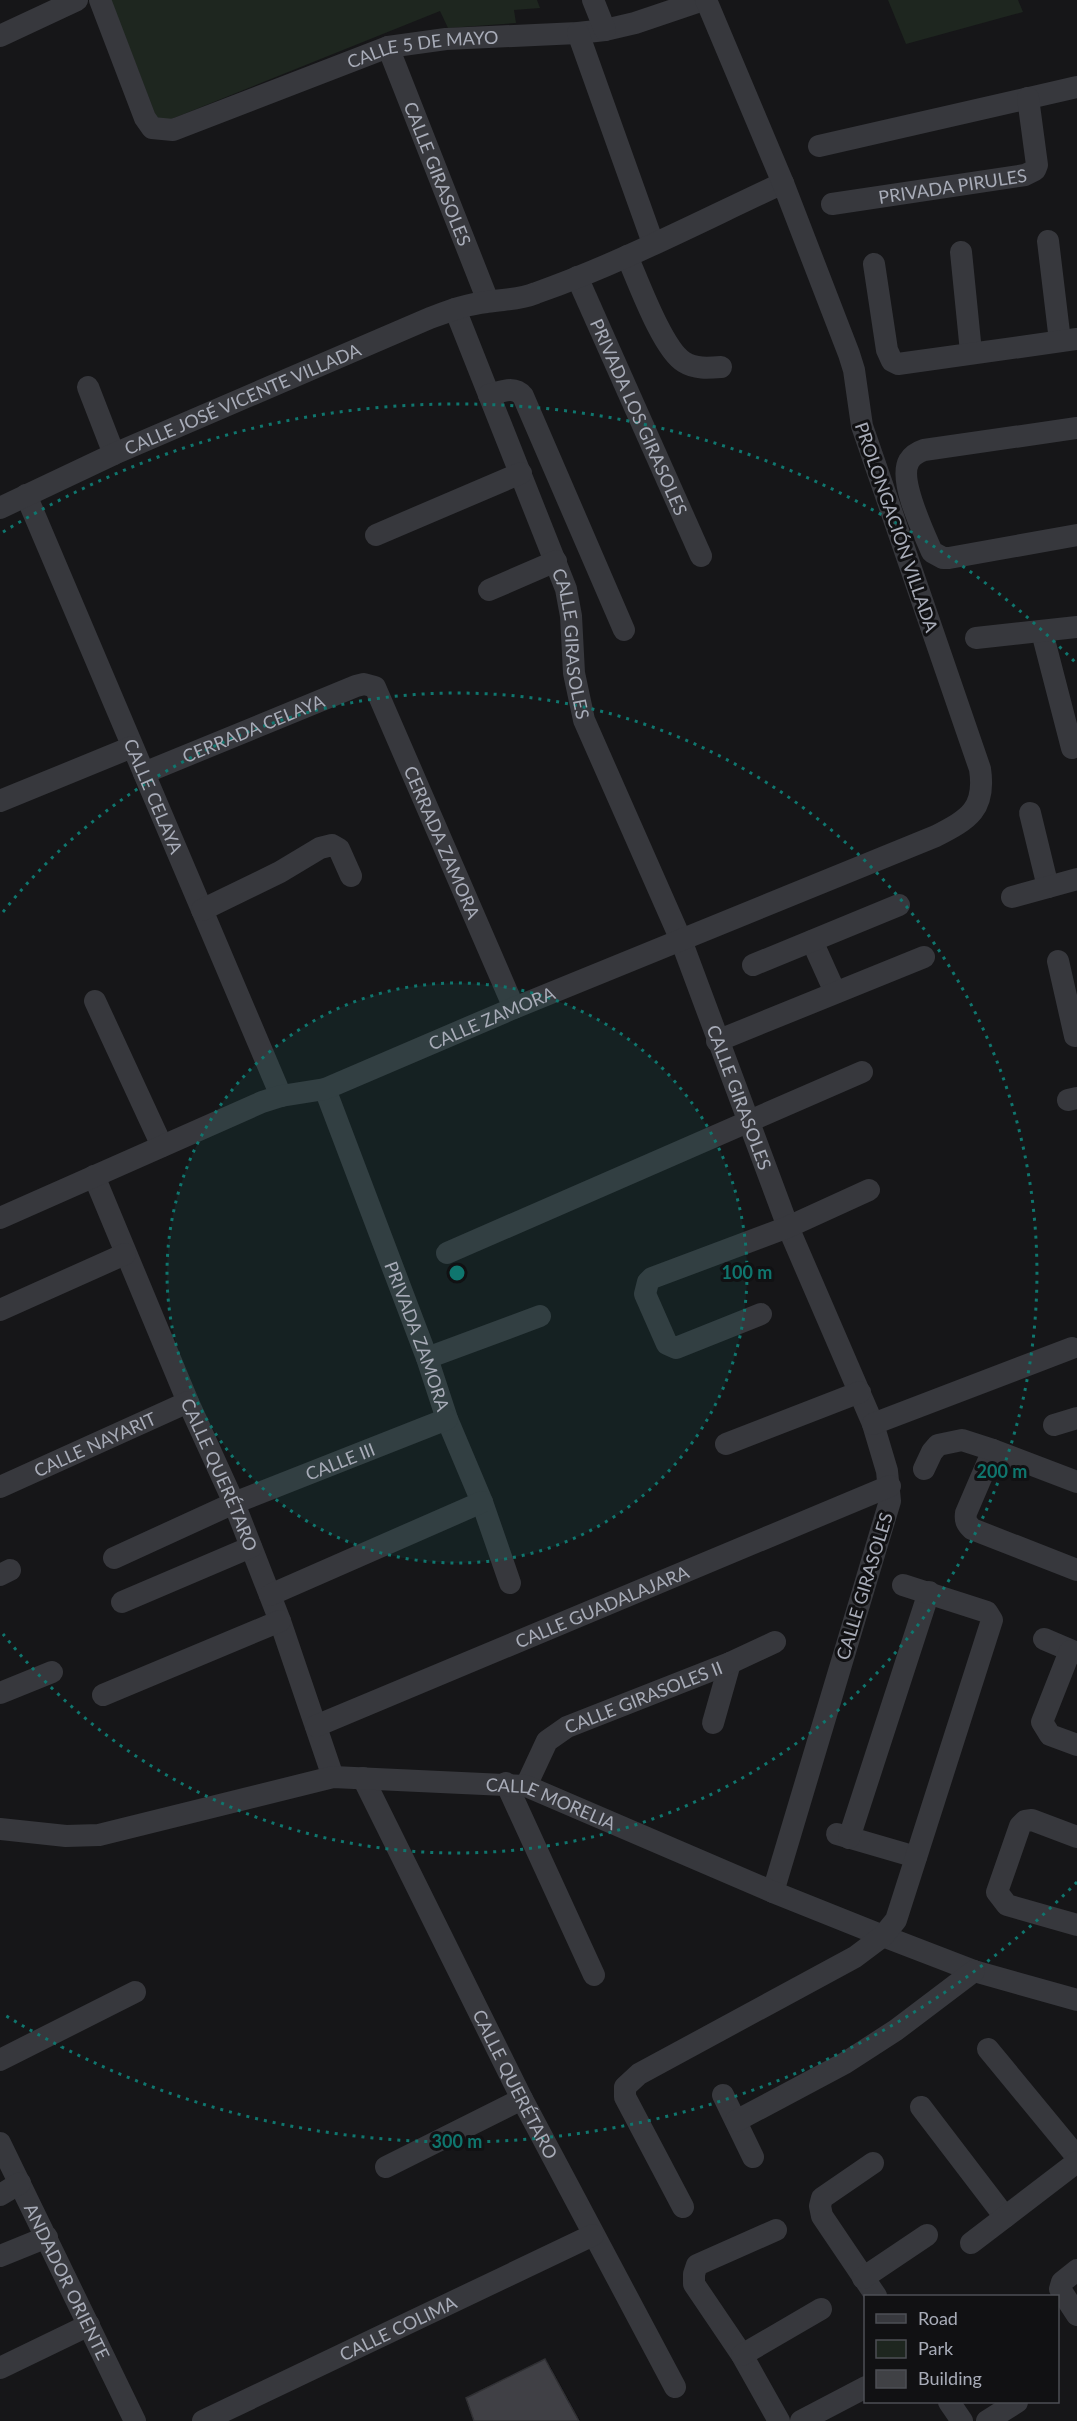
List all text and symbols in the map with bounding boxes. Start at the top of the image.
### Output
street label: CALLE 5 DE MAYO [344,26,499,73]
street label: CALLE GIRASOLES [400,98,476,249]
street label: PRIVADA PIRULES [877,164,1028,208]
street label: PRIVADA LOS GIRASOLES [586,315,692,519]
street label: CALLE JOSÉ VICENTE VILLADA [121,338,365,459]
street label: PROLONGACIÓN VILLADA [851,419,944,636]
street label: CALLE GIRASOLES [548,565,594,721]
street label: CERRADA CELAYA [179,689,328,767]
street label: CALLE CELAYA [120,735,188,857]
street label: CERRADA ZAMORA [399,762,485,923]
street label: CALLE ZAMORA [425,981,559,1054]
street label: CALLE GIRASOLES [703,1022,777,1173]
street label: PRIVADA ZAMORA [380,1258,455,1415]
text: 100 m [722,1261,772,1283]
centre of rings [447,1263,467,1283]
street label: CALLE QUERÉTARO [177,1395,263,1554]
street label: CALLE NAYARIT [30,1407,160,1481]
street label: CALLE III [302,1438,378,1485]
text: 200 m [977,1460,1027,1482]
street label: CALLE GIRASOLES [831,1510,897,1662]
street label: CALLE GUADALAJARA [512,1560,693,1652]
street label: CALLE GIRASOLES II [561,1656,725,1738]
street label: CALLE MORELIA [485,1773,620,1835]
street label: CALLE QUERÉTARO [468,2006,563,2163]
text: 300 m [432,2130,482,2152]
street label: ANDADOR ORIENTE [20,2200,115,2363]
street label: CALLE COLIMA [336,2290,461,2365]
legend [864,2295,1059,2403]
text: Road [918,2307,958,2329]
text: Park [918,2337,954,2359]
text: Building [918,2367,982,2389]

